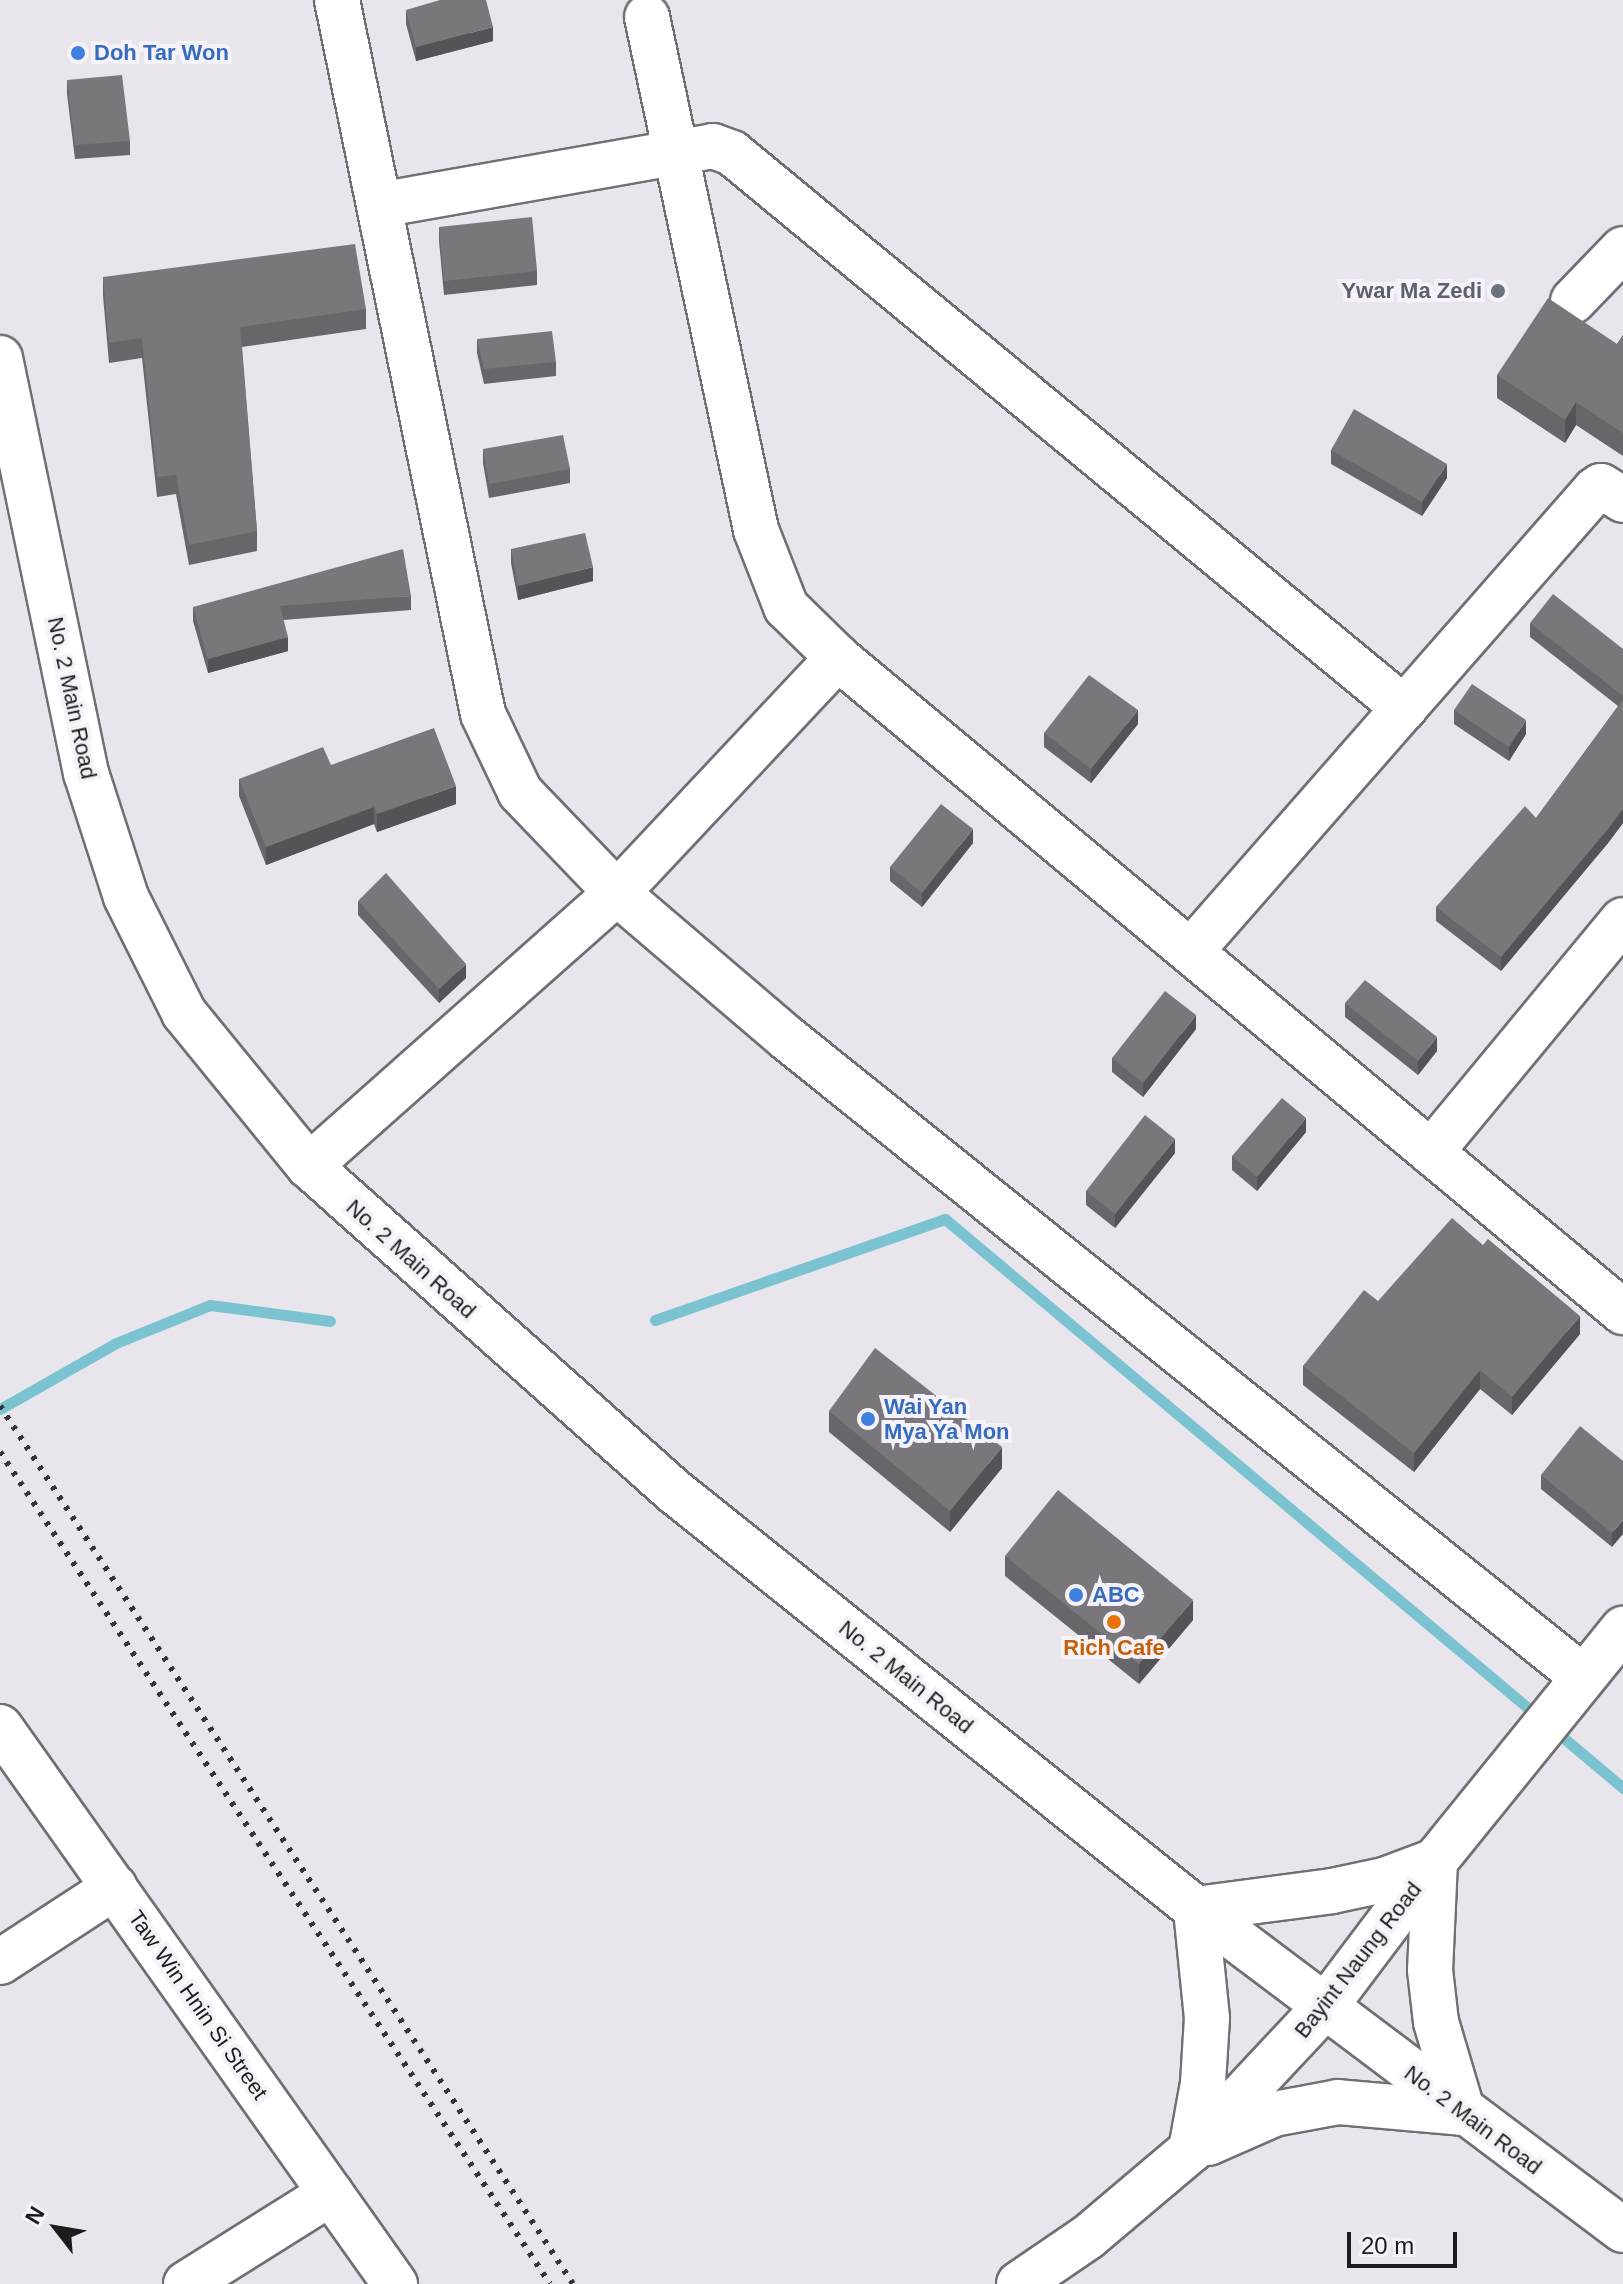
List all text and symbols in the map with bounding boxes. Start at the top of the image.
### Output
place label: Doh Tar Won [94,40,229,66]
marker: Doh Tar Won [69,44,87,62]
place label: Ywar Ma Zedi [1341,278,1482,304]
marker: Ywar Ma Zedi [1489,282,1507,300]
street label: No. 2 Main Road [42,615,102,781]
street label: No. 2 Main Road [341,1194,481,1324]
place label: Wai Yan Mya Ya Mon [884,1393,1010,1444]
marker: Wai Yan Mya Ya Mon [859,1410,877,1428]
place label: ABC [1092,1582,1140,1608]
marker: ABC [1067,1586,1085,1604]
marker: Rich Cafe [1105,1613,1123,1631]
street label: No. 2 Main Road [834,1615,978,1739]
place label: Rich Cafe [1063,1635,1165,1661]
street label: Bayint Naung Road [1289,1877,1427,2043]
street label: Taw Win Hnin Si Street [123,1905,273,2105]
street label: No. 2 Main Road [1399,2060,1547,2180]
north arrow [16,2188,96,2268]
text: N [20,2202,50,2229]
scale bar [1351,2216,1461,2266]
text: 20 m [1361,2232,1414,2259]

